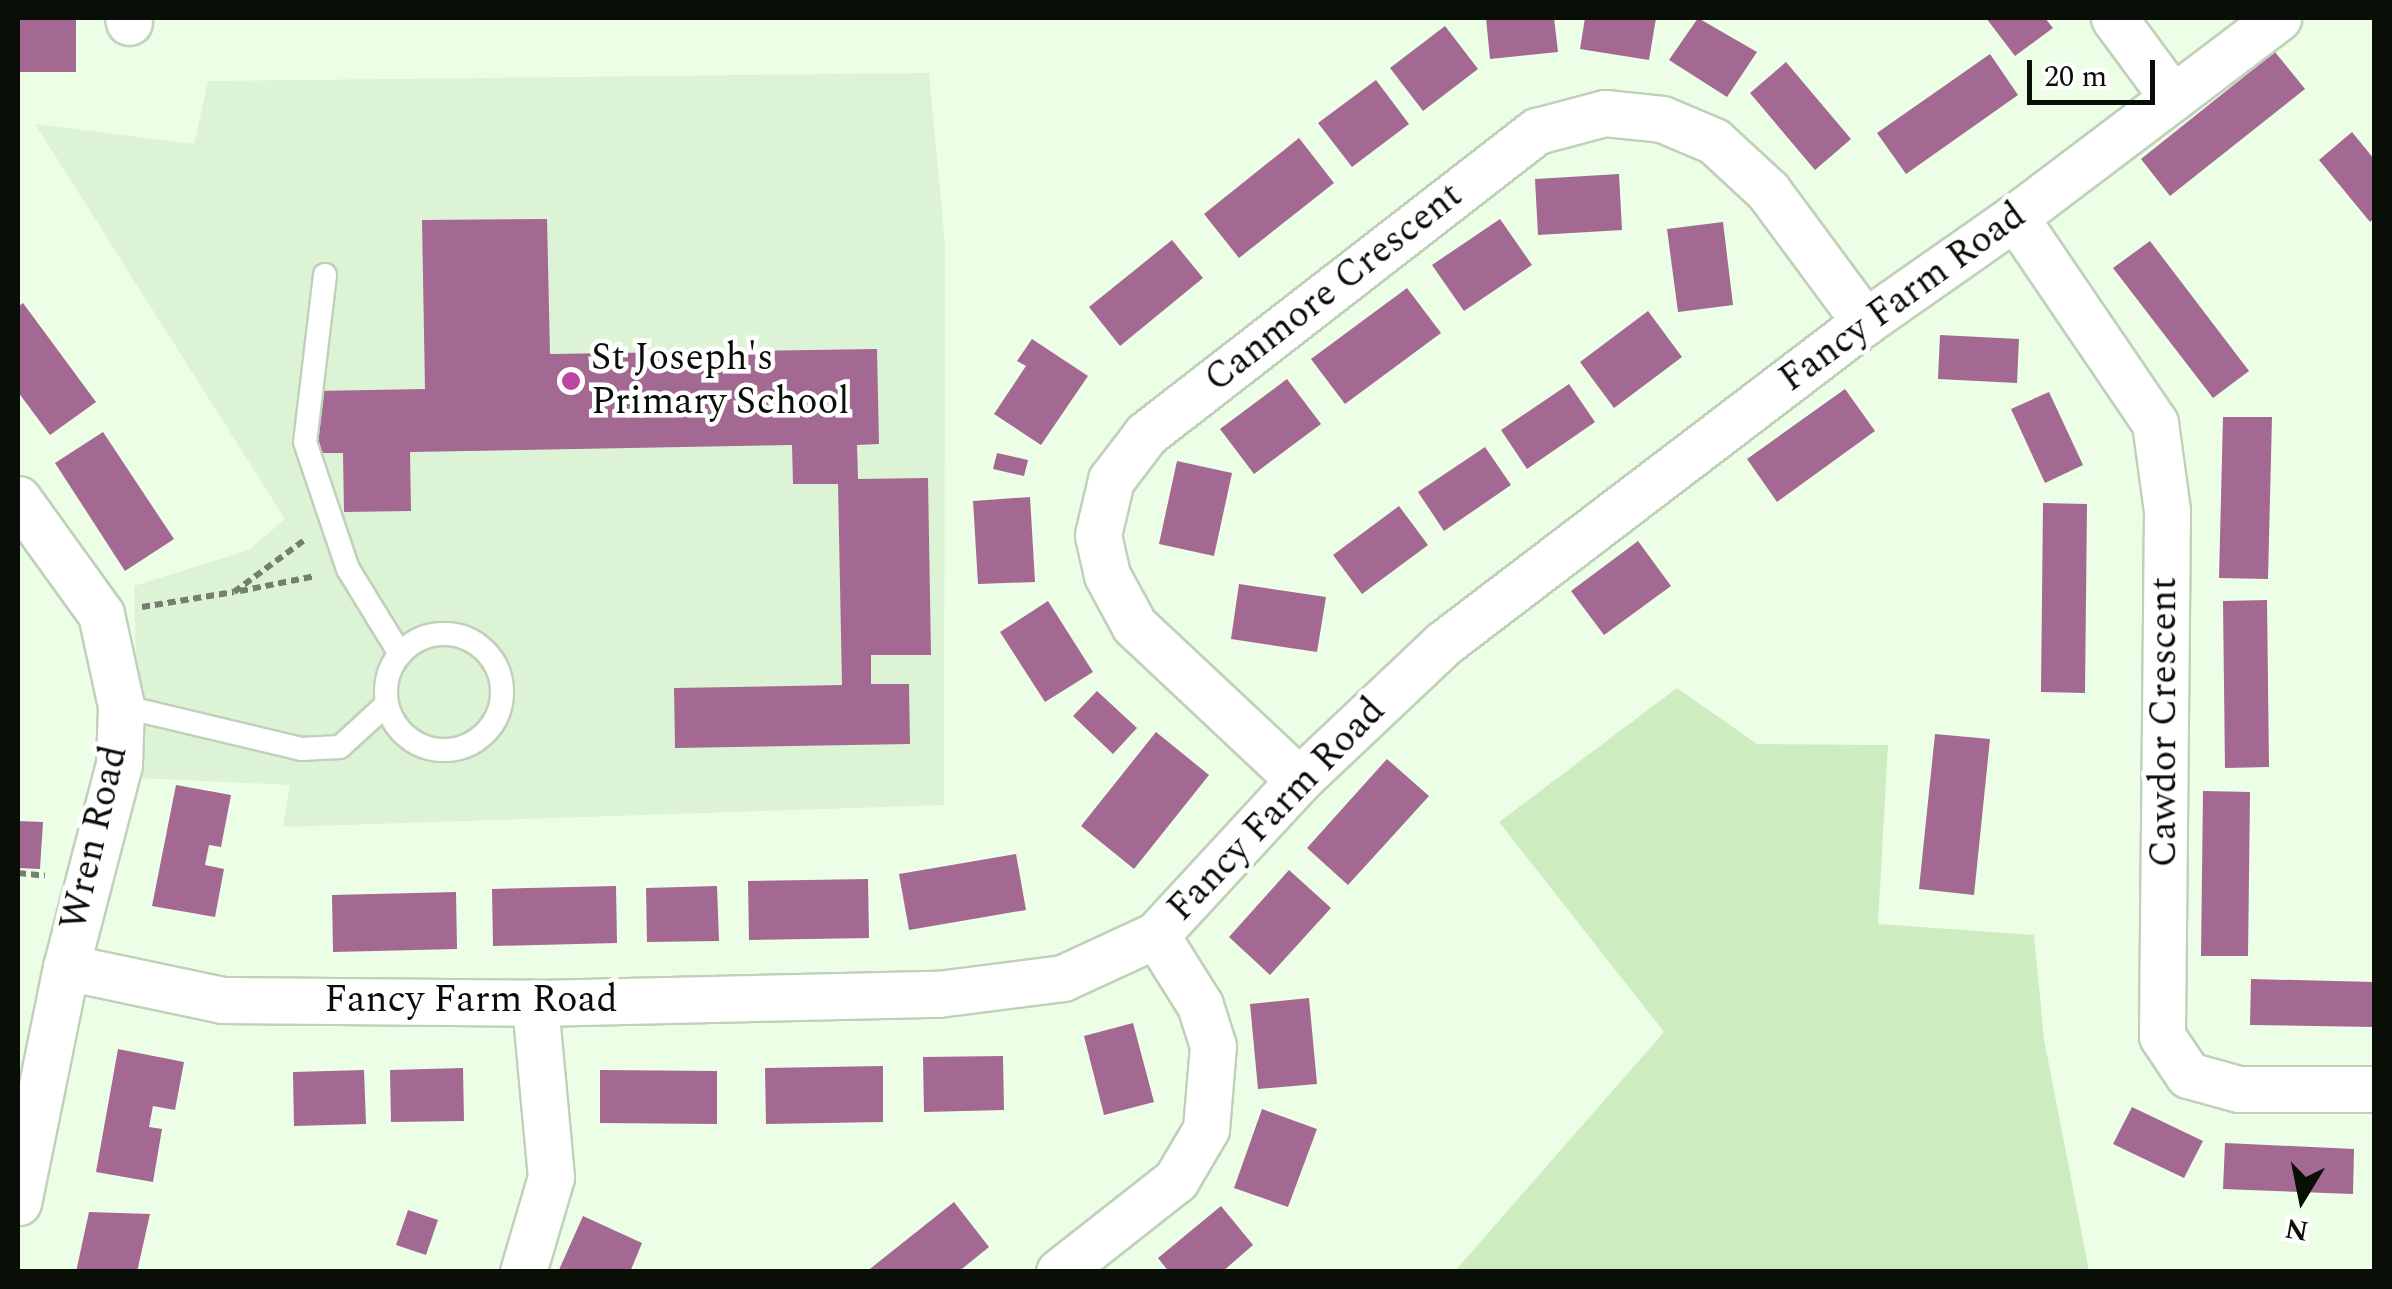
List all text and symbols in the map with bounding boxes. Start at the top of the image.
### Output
scale bar [2032,40,2160,102]
text: 20 m [2044,54,2107,100]
street label: Canmore Crescent [1196,173,1472,403]
street label: Fancy Farm Road [1771,193,2035,403]
place label: St Joseph's Primary School [591,336,849,426]
marker: St Joseph's Primary School [560,370,582,392]
street label: Cawdor Crescent [2142,577,2188,867]
street label: Fancy Farm Road [1159,689,1395,931]
street label: Wren Road [52,741,138,935]
street label: Fancy Farm Road [324,978,618,1024]
north arrow [2252,1149,2352,1249]
text: N [2282,1206,2312,1252]

